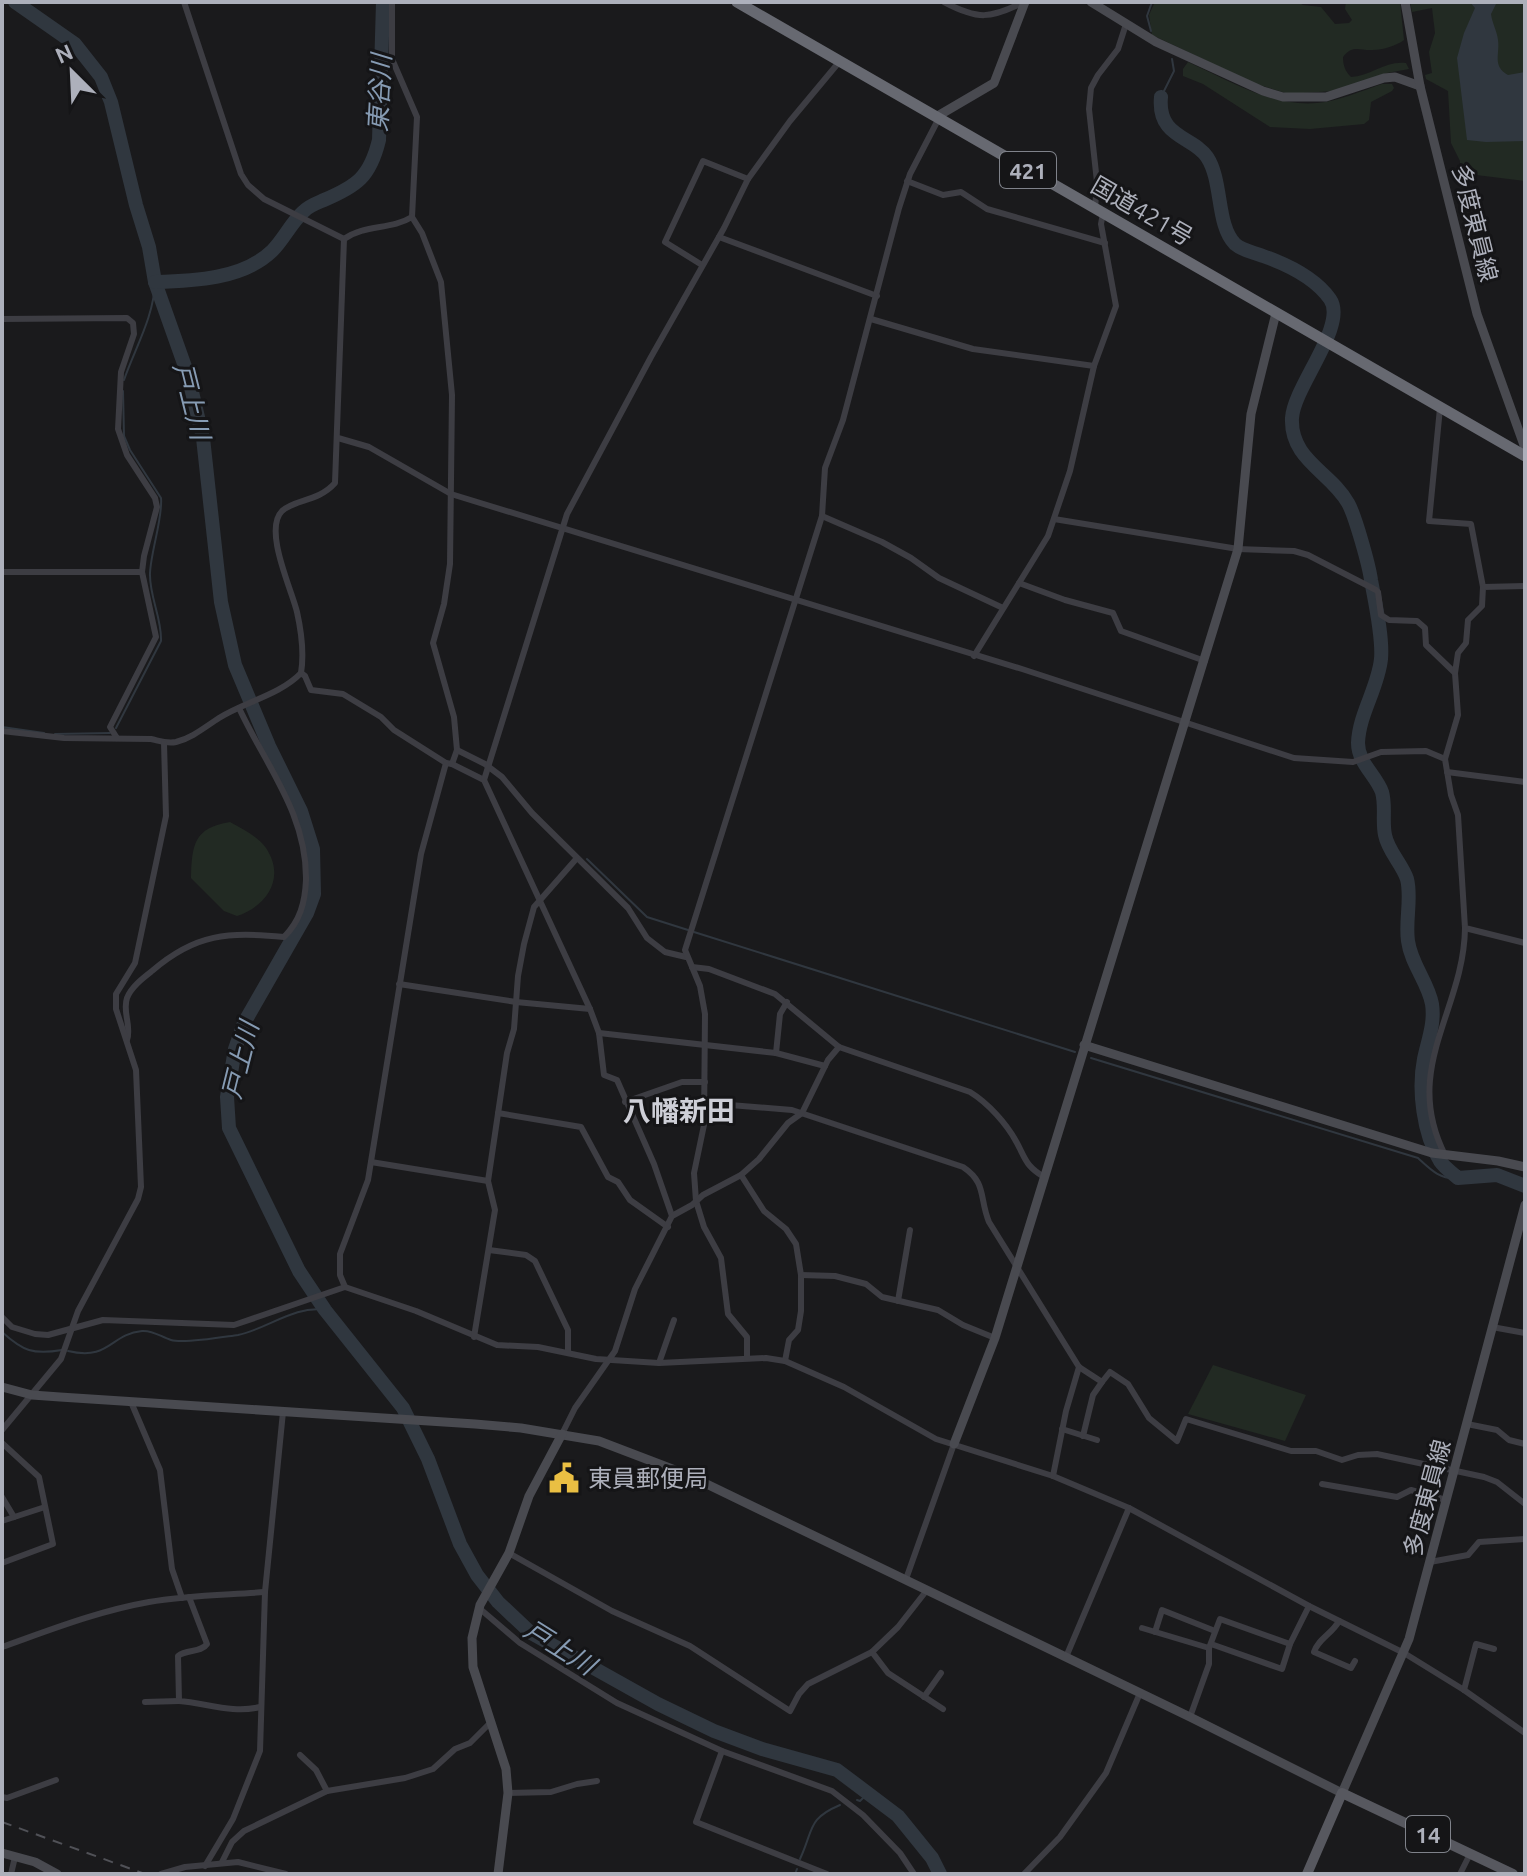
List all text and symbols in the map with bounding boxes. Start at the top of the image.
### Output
north arrow [32,32,112,112]
text: N [51,39,76,68]
water label: 東谷川 [362,50,396,133]
road number: 421 [1000,152,1056,188]
street label: 多度東員線 [1447,162,1503,284]
street label: 国道421号 [1086,171,1198,251]
water label: 戸上川 [168,360,216,445]
water label: 戸上川 [216,1016,264,1101]
district label: 八幡新田 [623,1095,735,1126]
street label: 多度東員線 [1398,1437,1456,1559]
public building icon: 東員郵便局 [547,1461,581,1495]
place label: 東員郵便局 [588,1465,708,1492]
water label: 戸上川 [519,1614,603,1682]
road number: 14 [1406,1816,1450,1852]

